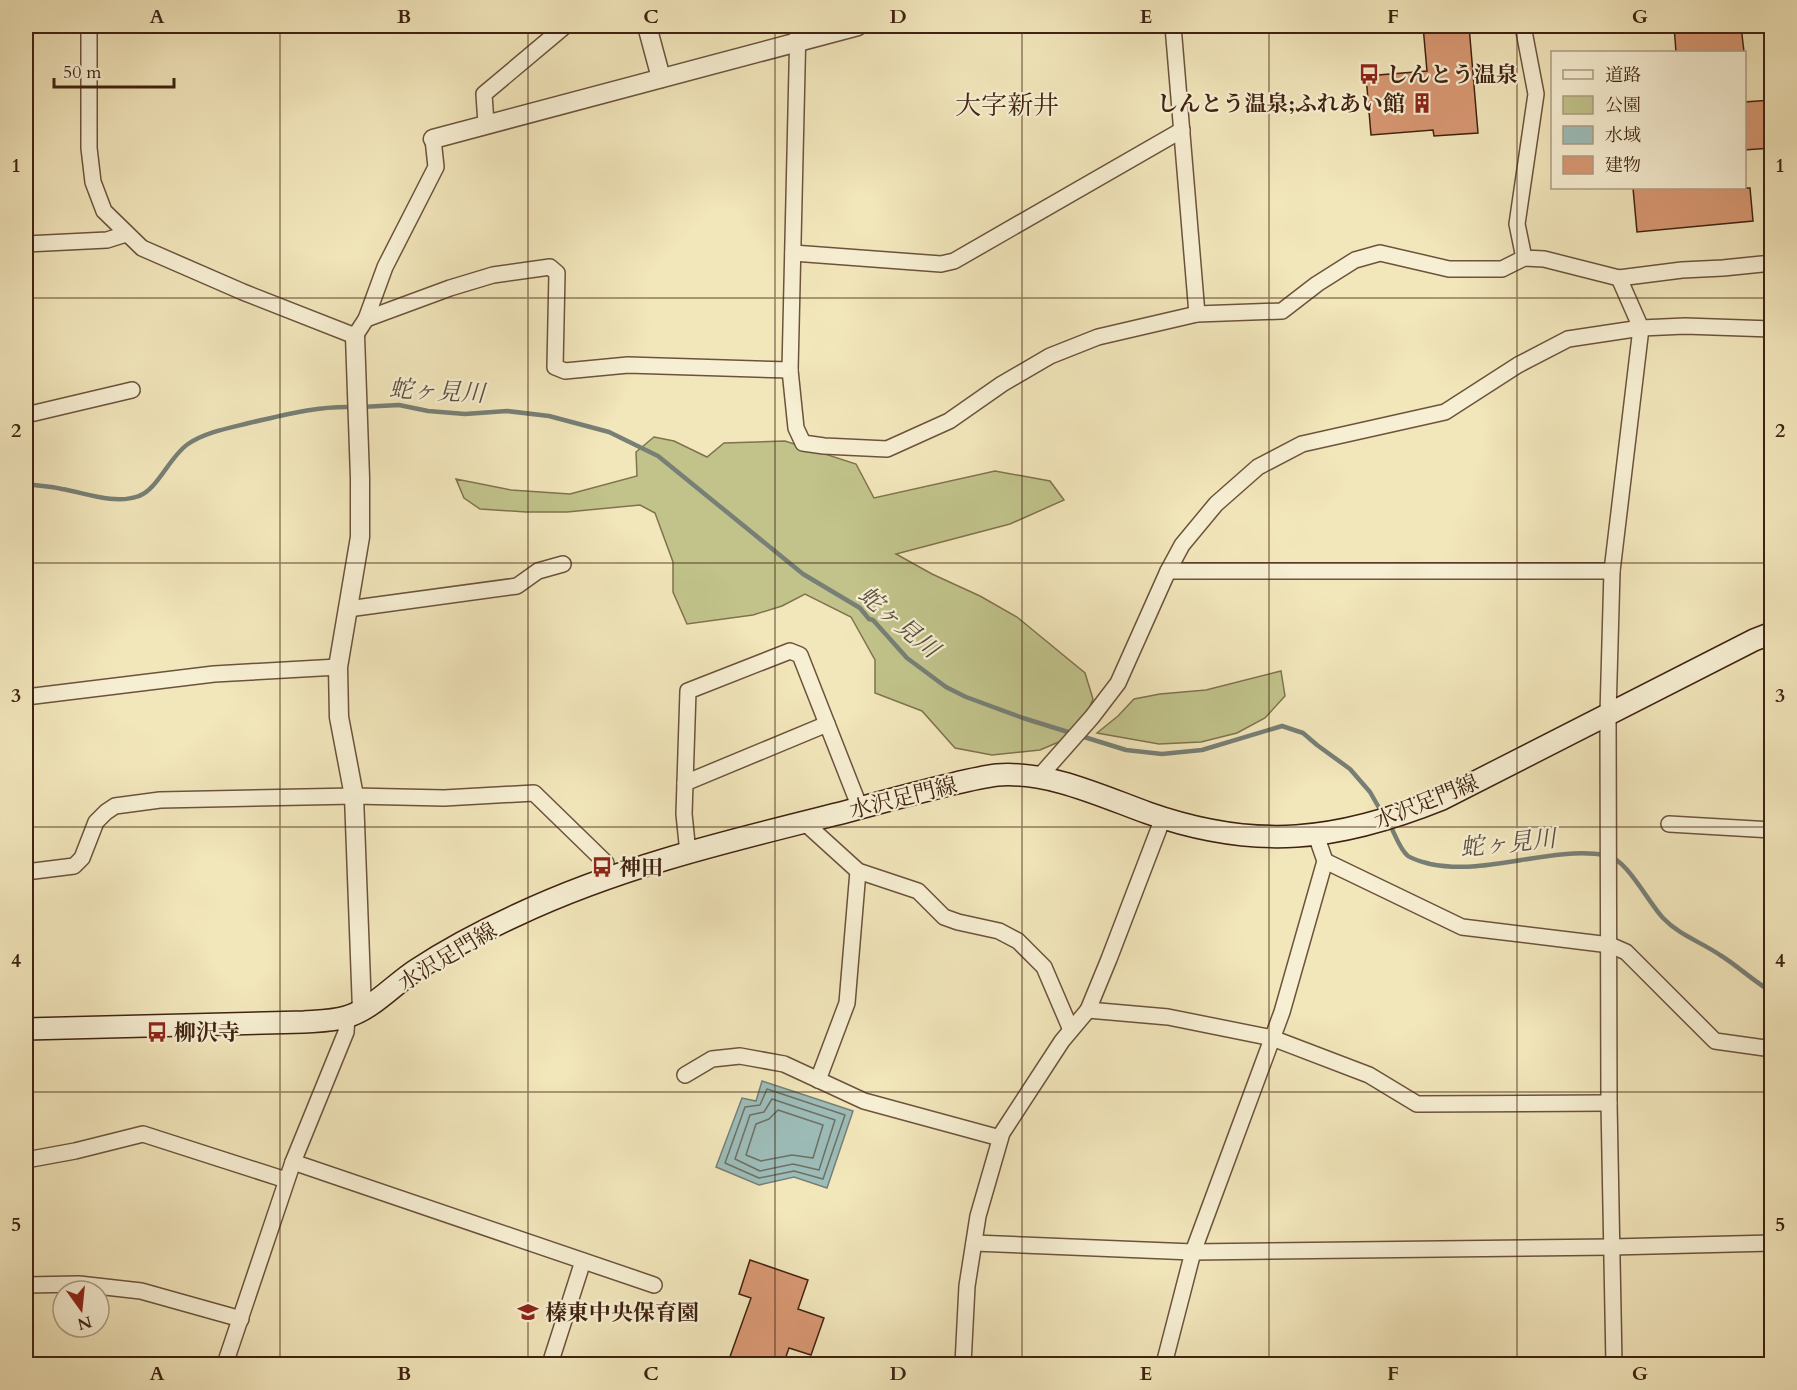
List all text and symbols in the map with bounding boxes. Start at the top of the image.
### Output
text: A [149,3,165,30]
text: B [397,3,411,30]
text: C [643,3,659,30]
text: D [889,3,907,30]
text: E [1140,3,1152,30]
text: F [1387,3,1399,30]
text: G [1632,3,1648,30]
scale bar [54,51,174,89]
legend [1551,51,1746,189]
text: 50 m [63,60,102,85]
place label: しんとう温泉 [1386,60,1518,90]
bus stop icon: しんとう温泉 [1357,62,1381,86]
text: 道路 [1605,63,1641,88]
district label: 大字新井 [955,88,1059,123]
place label: しんとう温泉;ふれあい館 [1157,89,1405,119]
building icon: しんとう温泉;ふれあい館 [1410,91,1434,115]
text: 公園 [1605,93,1641,118]
text: 水域 [1605,123,1641,148]
text: 1 [11,152,21,179]
text: 1 [1775,152,1785,179]
text: 建物 [1605,153,1641,178]
water label: 蛇ヶ見川 [388,373,489,411]
text: 2 [11,417,21,444]
text: 2 [1775,417,1785,444]
water label: 蛇ヶ見川 [851,579,948,668]
text: 3 [11,682,21,709]
text: 3 [1775,682,1785,709]
street label: 水沢足門線 [1370,767,1483,836]
street label: 水沢足門線 [846,770,960,826]
water label: 蛇ヶ見川 [1459,822,1560,865]
place label: 神田 [619,853,663,883]
bus stop icon: 神田 [590,855,614,879]
street label: 水沢足門線 [393,916,502,998]
text: 4 [11,947,21,974]
text: 4 [1775,947,1785,974]
place label: 柳沢寺 [174,1018,240,1048]
bus stop icon: 柳沢寺 [145,1020,169,1044]
text: 5 [11,1211,21,1238]
text: 5 [1775,1211,1785,1238]
north arrow [51,1279,111,1339]
place label: 榛東中央保育園 [545,1298,699,1328]
school or university icon: 榛東中央保育園 [516,1300,540,1324]
text: N [75,1310,94,1335]
text: A [149,1360,165,1387]
text: B [397,1360,411,1387]
text: C [643,1360,659,1387]
text: D [889,1360,907,1387]
text: E [1140,1360,1152,1387]
text: F [1387,1360,1399,1387]
text: G [1632,1360,1648,1387]

